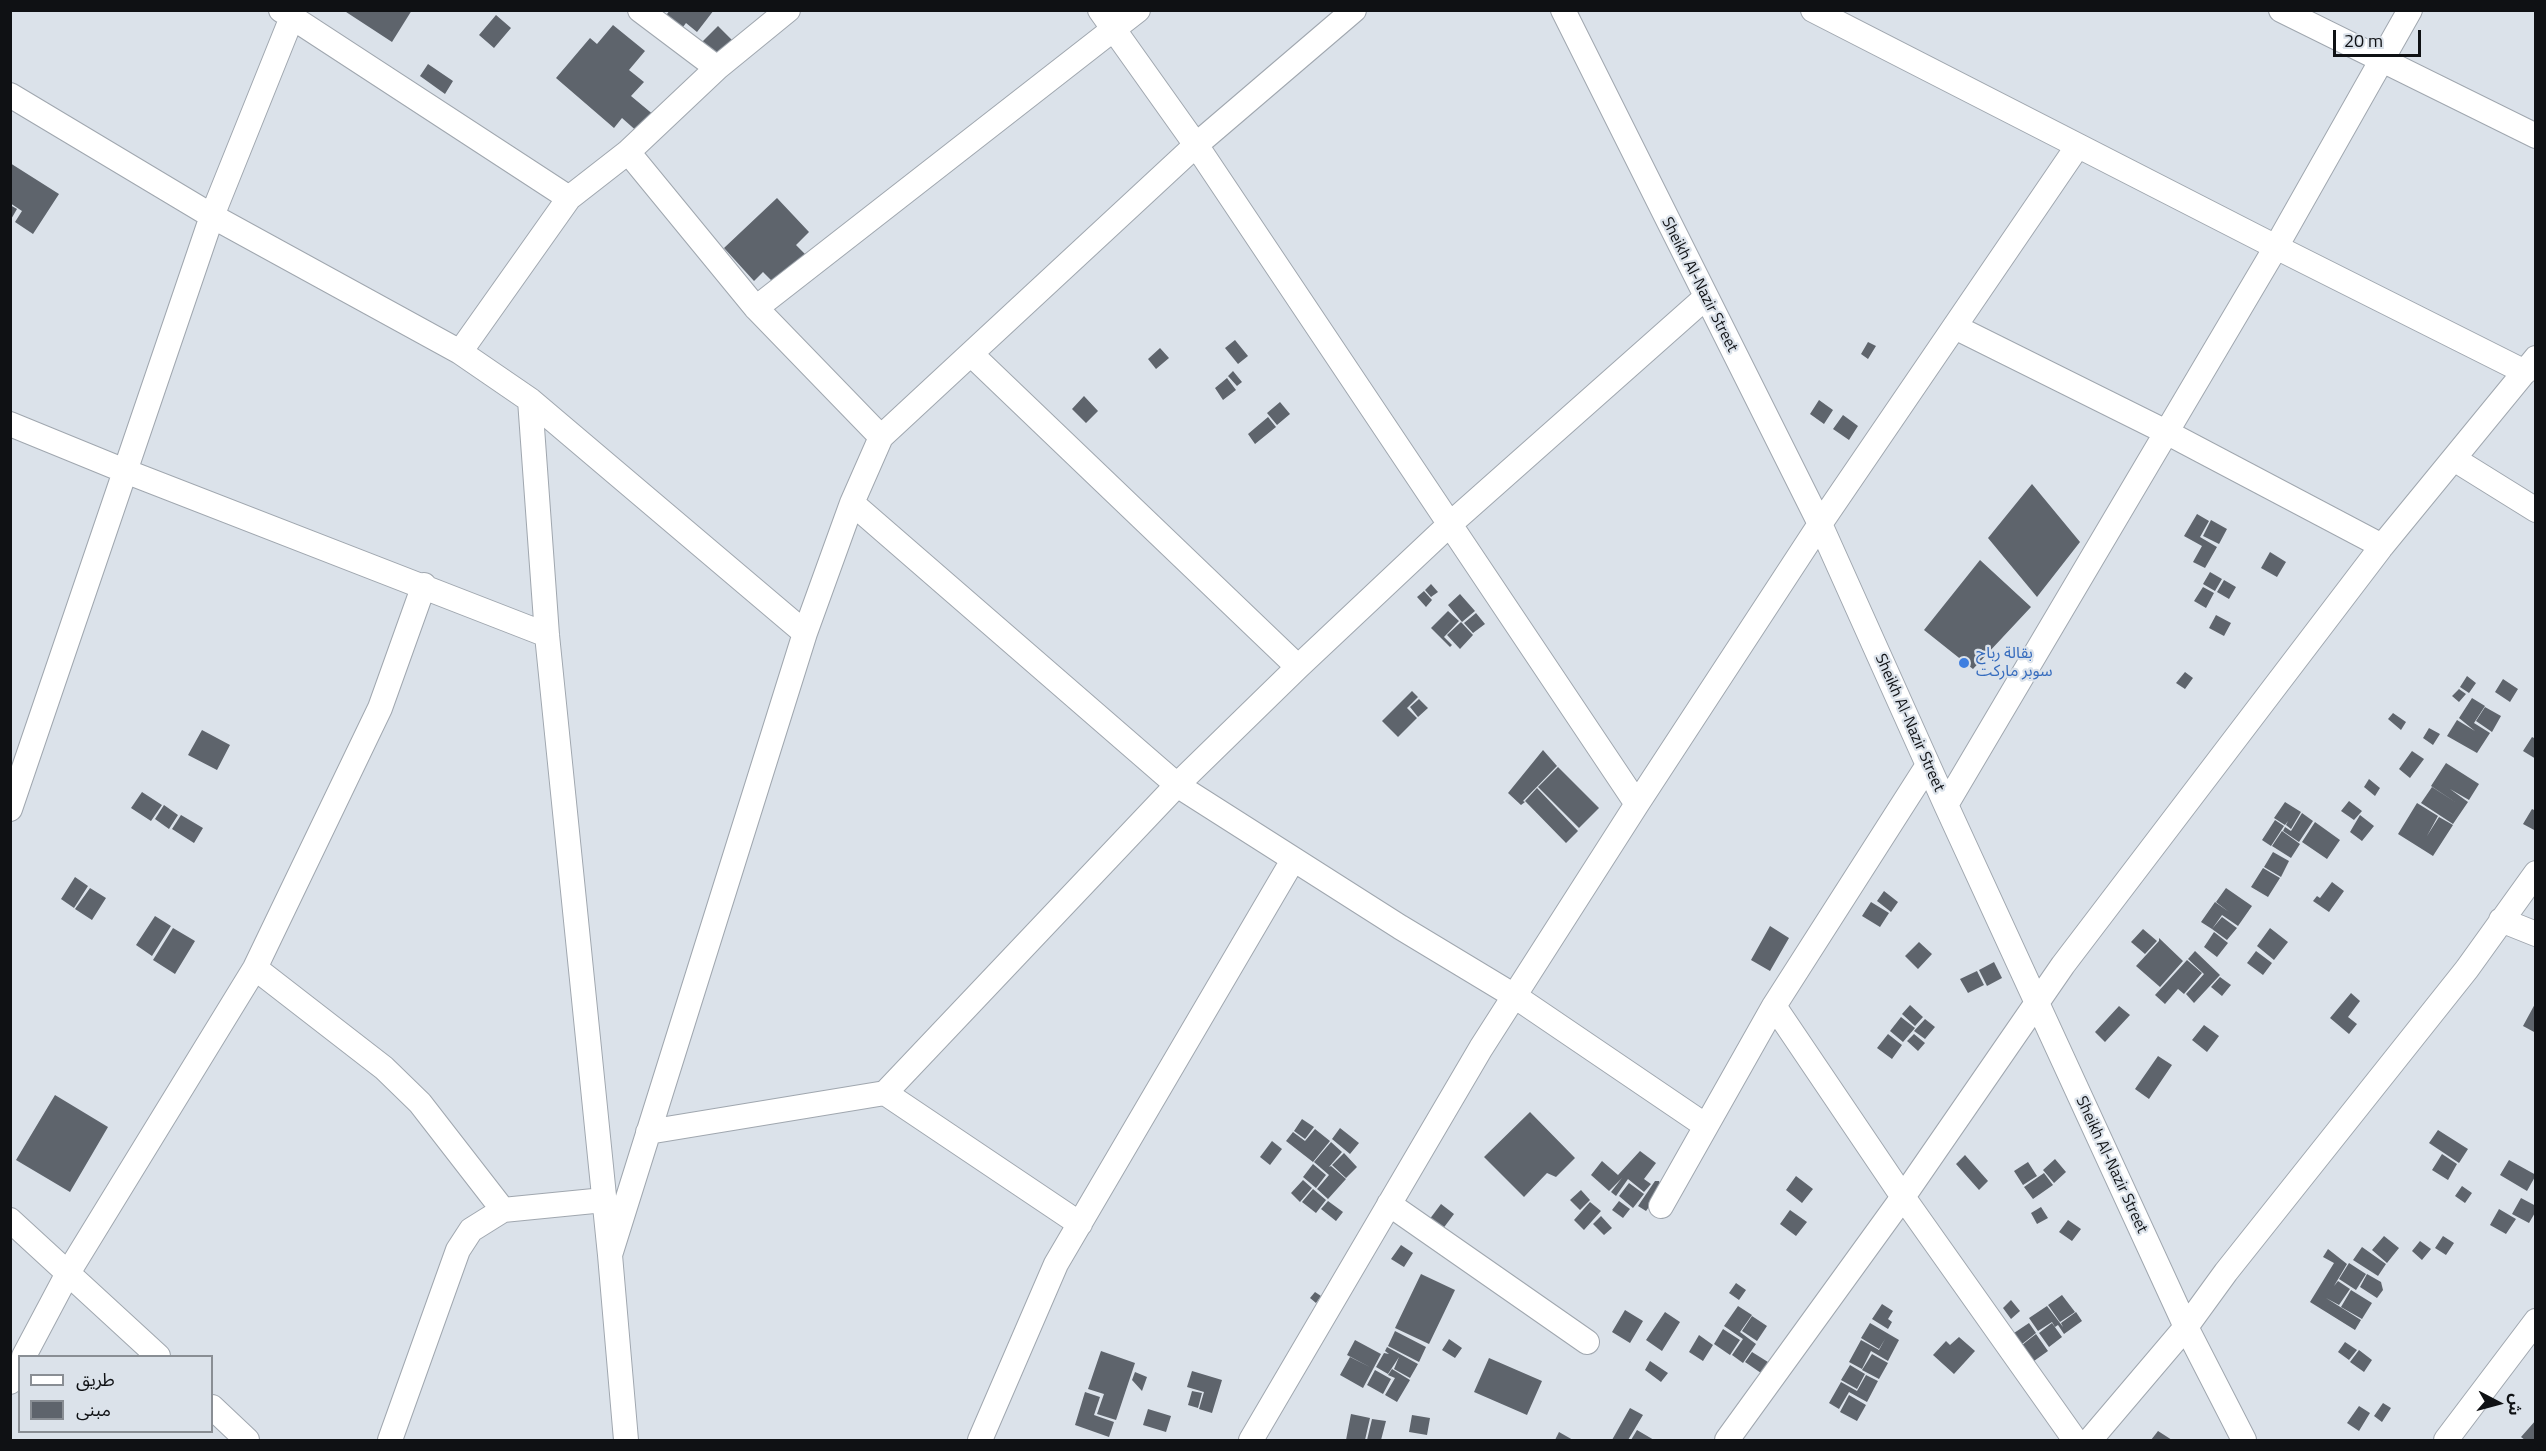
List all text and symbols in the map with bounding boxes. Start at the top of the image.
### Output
scale bar [2336,18,2424,56]
text: 20 m [2344,27,2383,54]
street label: Sheikh Al-Nazir Street [1657,214,1741,356]
place label: بقالة رباح سوبر ماركت [1976,644,2053,682]
street label: Sheikh Al-Nazir Street [1870,651,1948,795]
marker: بقالة رباح سوبر ماركت [1957,656,1971,670]
street label: Sheikh Al-Nazir Street [2071,1094,2151,1236]
legend [18,1355,213,1433]
text: طريق [76,1366,115,1393]
north arrow [2468,1373,2528,1433]
text: ش [2503,1393,2529,1417]
text: مبنى [76,1396,111,1423]

